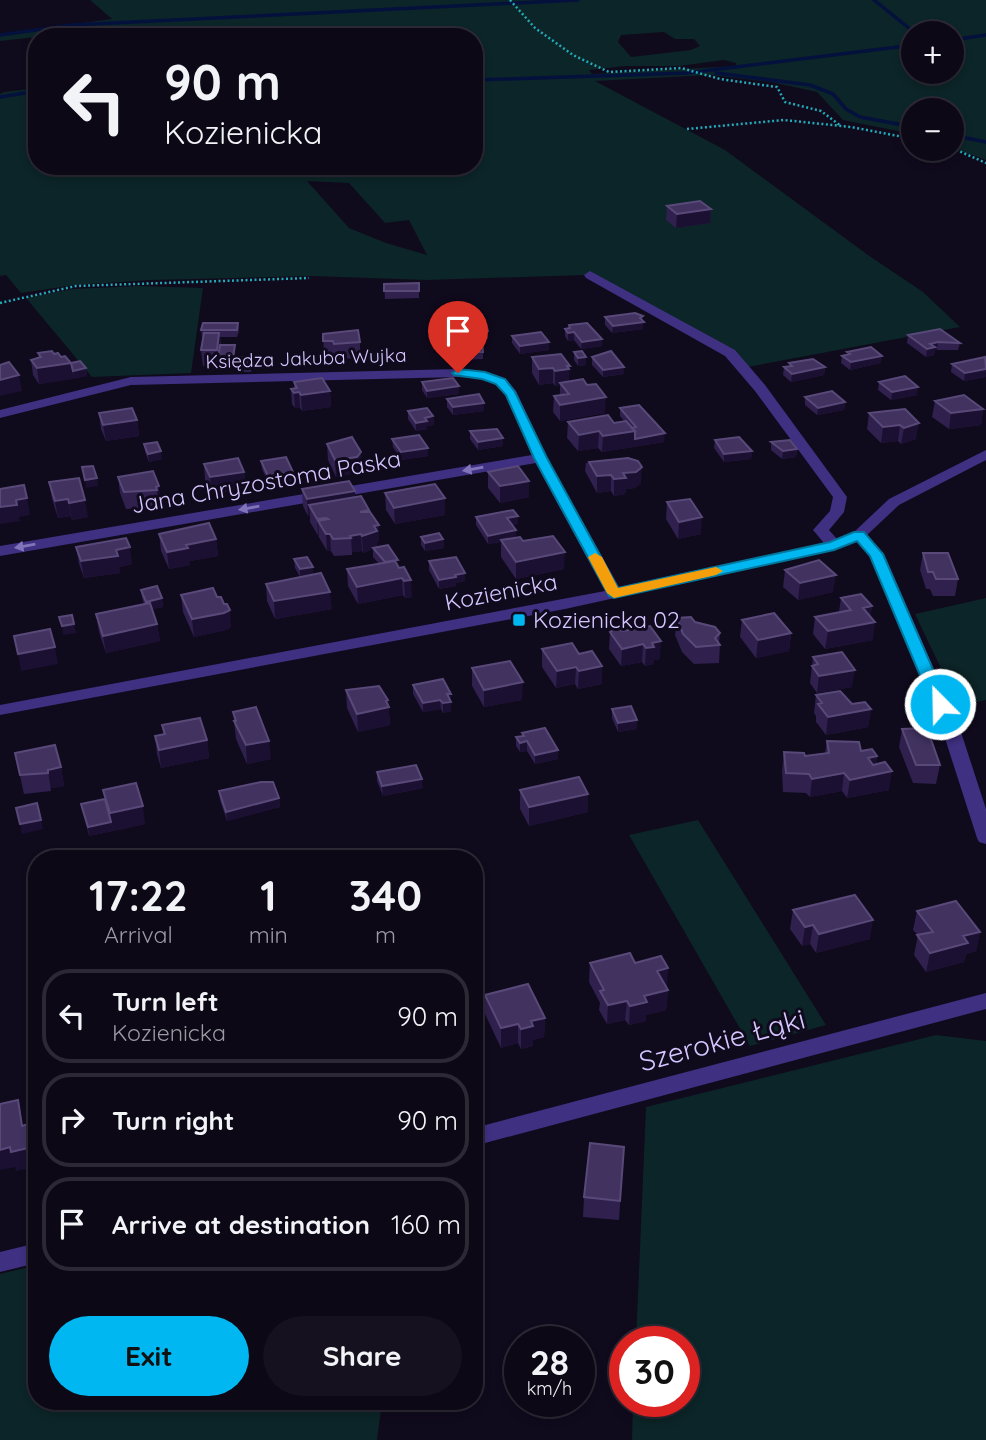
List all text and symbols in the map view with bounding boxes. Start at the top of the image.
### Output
map controls [901,21,964,161]
button: + [901,21,964,84]
text: 90 m [164,51,281,112]
icon: left [49,56,140,147]
button: − [901,98,964,161]
text: Kozienicka [164,112,323,152]
pin [428,301,488,373]
icon: arrive [439,312,477,350]
street label: Księdza Jakuba Wujka [205,343,407,373]
street label: Jana Chryzostoma Paska [129,443,403,520]
one-way arrow [462,464,484,475]
one-way arrow [238,503,260,514]
one-way arrow [14,541,36,552]
street label: Kozienicka [442,566,560,617]
place label: Kozienicka 02 [533,605,680,634]
marker: Kozienicka 02 [511,612,527,628]
position arrow [903,667,977,741]
text: 17:22 [89,869,188,922]
text: 1 [260,869,276,922]
text: 340 [349,869,422,922]
text: Arrival [104,920,173,949]
text: min [249,920,288,949]
text: m [375,920,396,949]
text: Turn left [112,985,219,1018]
icon: left [53,997,91,1035]
text: 90 m [397,1000,458,1033]
street label: Szerokie Łąki [635,1001,809,1078]
text: Kozienicka [112,1018,226,1047]
icon: right [53,1101,91,1139]
text: Turn right [112,1104,234,1137]
text: 90 m [397,1104,458,1137]
icon: arrive [53,1205,91,1243]
text: Arrive at destination [112,1208,370,1241]
text: 160 m [391,1208,461,1241]
button: Exit [49,1316,249,1396]
button: Share [263,1316,462,1396]
speed limit sign: 30 [609,1326,700,1417]
text: 28 [530,1340,569,1384]
text: km/h [527,1377,572,1400]

